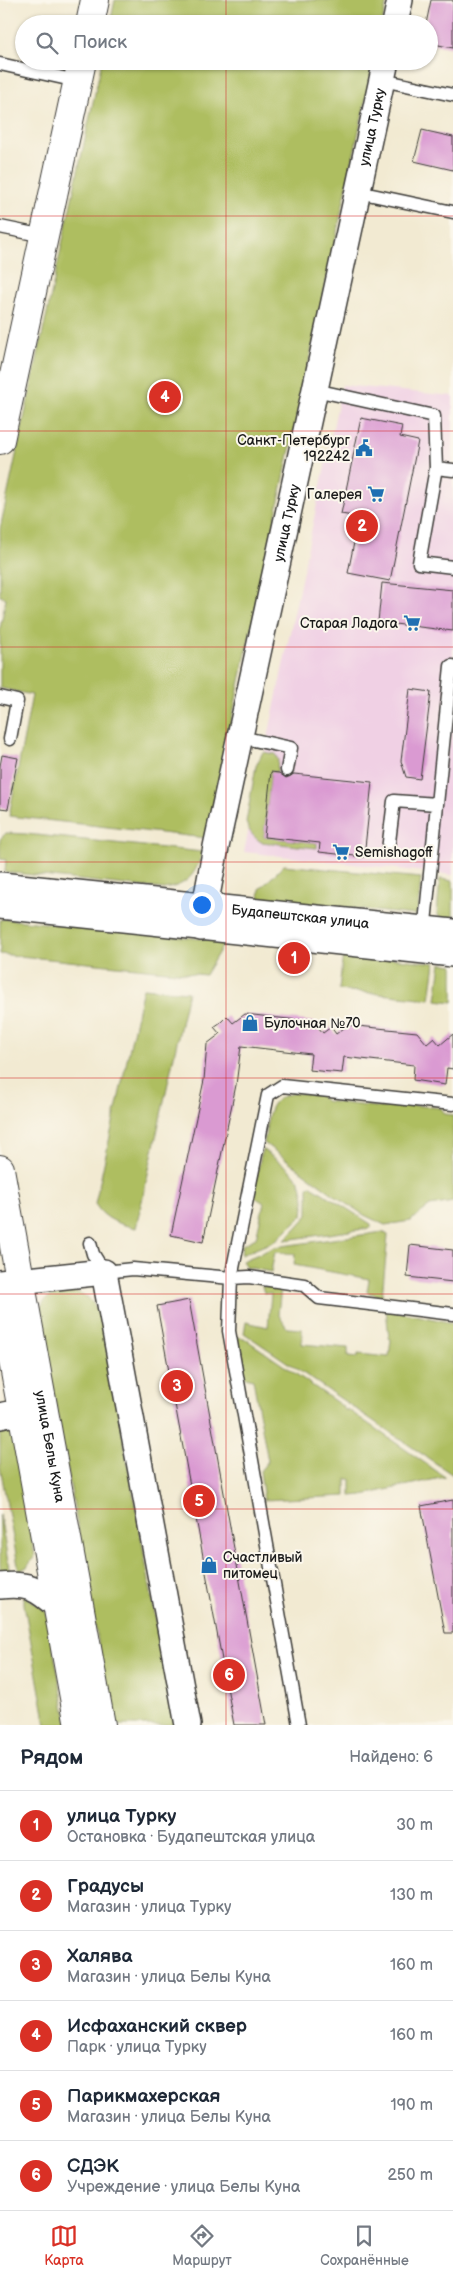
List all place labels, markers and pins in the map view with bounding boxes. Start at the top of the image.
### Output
pin: 4 [149,378,181,416]
place label: Санкт-Петербург 192242 [237,432,351,465]
public building icon: Санкт-Петербург 192242 [354,438,374,458]
supermarket icon: Галерея [366,484,386,504]
place label: Галерея [307,486,362,503]
pin: 2 [346,507,378,545]
supermarket icon: Старая Ладога [402,613,422,633]
place label: Старая Ладога [300,615,399,632]
supermarket icon: Semishagoff [331,842,351,862]
place label: Semishagoff [355,844,433,861]
pin: 1 [278,939,310,977]
shop icon: Булочная №70 [240,1013,260,1033]
place label: Булочная №70 [264,1015,361,1032]
pin: 3 [161,1367,193,1405]
pin: 5 [183,1482,215,1520]
place label: Счастливый питомец [223,1549,303,1582]
shop icon: Счастливый питомец [199,1555,219,1575]
pin: 6 [213,1656,245,1694]

